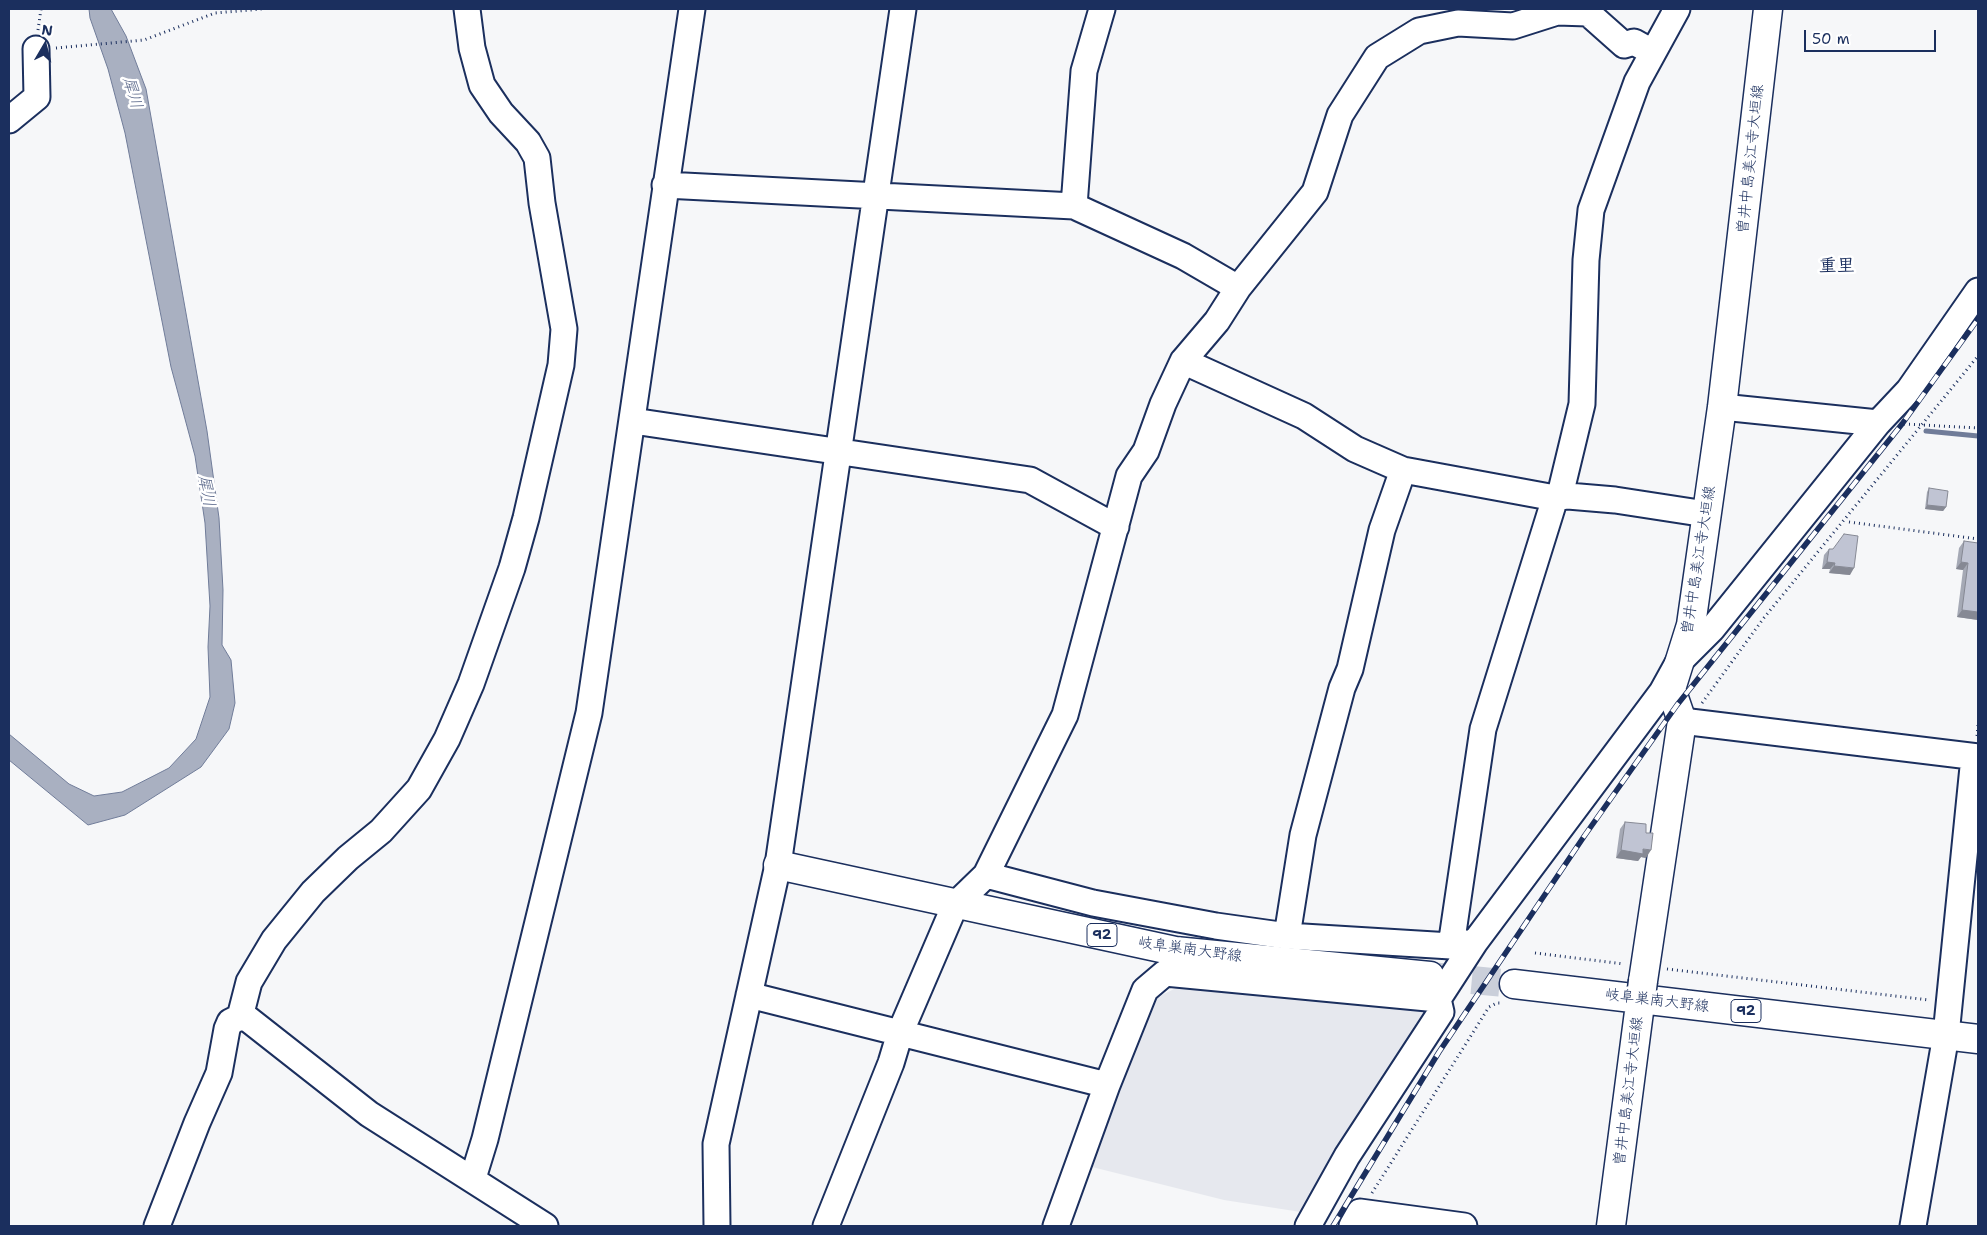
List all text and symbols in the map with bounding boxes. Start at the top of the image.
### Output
north arrow [20,20,70,70]
text: N [40,20,54,40]
scale bar [1807,20,1940,52]
text: 50 m [1812,29,1850,49]
water label: 犀川 [118,75,146,111]
street label: 曽井中島美江寺大垣線 [1734,83,1768,235]
district label: 重里 [1819,255,1855,277]
water label: 犀川 [194,474,218,508]
street label: 曽井中島美江寺大垣線 [1678,485,1720,635]
road number: 92 [1087,924,1117,946]
street label: 岐阜巣南大野線 [1137,934,1243,966]
street label: 岐阜巣南大野線 [1604,986,1710,1016]
road number: 92 [1731,999,1761,1022]
street label: 曽井中島美江寺大垣線 [1611,1015,1647,1167]

